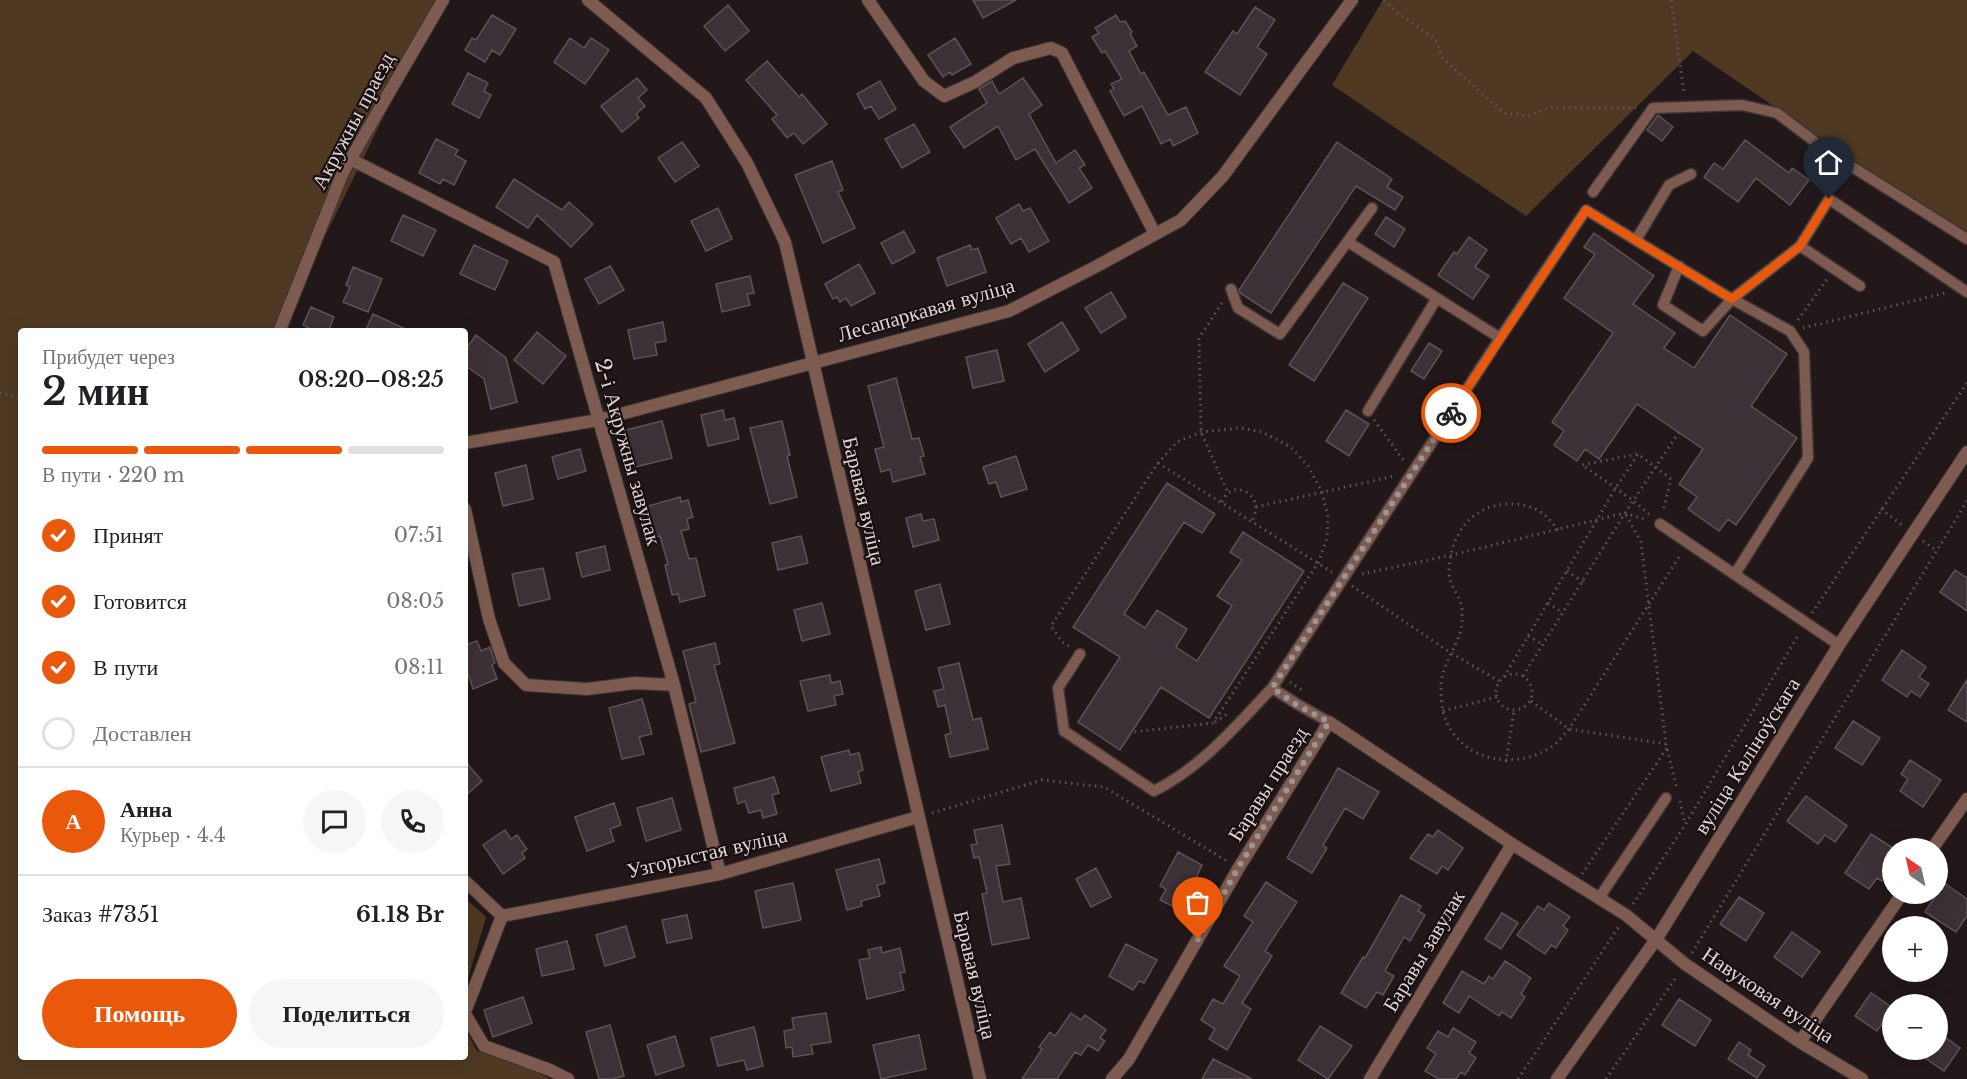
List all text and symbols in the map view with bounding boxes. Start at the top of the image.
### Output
street label: Акружны праезд [306,48,400,194]
pin [1803,137,1854,199]
icon: home [1812,146,1845,179]
street label: Лесапаркавая вуліца [834,272,1018,348]
text: Прибудет через [42,345,175,369]
street label: 2-і Акружны завулак [589,356,667,549]
text: 08:20–08:25 [298,366,444,393]
text: 2 мин [42,367,149,416]
courier [1421,383,1481,443]
icon: bike [1435,397,1468,430]
street label: Баравая вуліца [837,434,892,569]
text: В пути · 220 m [42,463,185,487]
icon: check [42,519,75,552]
text: Принят [93,522,163,549]
text: 07:51 [394,523,444,547]
icon: check [42,585,75,618]
text: Готовится [93,588,187,615]
text: 08:05 [386,589,444,613]
icon: check [42,651,75,684]
text: В пути [93,654,158,681]
text: 08:11 [394,655,444,679]
street label: вуліца Каліноўскага [1688,672,1806,839]
text: Доставлен [93,720,192,747]
street label: Баравы праезд [1222,722,1314,846]
button: chat [303,790,366,853]
button: phone [381,790,444,853]
text: Анна [120,796,172,823]
text: А [66,808,81,835]
street label: Узгорыстая вуліца [624,822,790,884]
text: Курьер · 4.4 [120,823,226,847]
north arrow [1882,838,1948,904]
map controls [1882,838,1948,1060]
pin [1172,877,1223,939]
street label: Баравы завулак [1377,885,1471,1017]
icon: bag [1181,886,1214,919]
text: Заказ #7351 [42,901,159,928]
text: 61.18 Br [356,901,444,928]
street label: Баравая вуліца [948,908,1003,1043]
button: + [1882,916,1948,982]
street label: Навуковая вуліца [1697,941,1840,1049]
button: Помощь [42,979,237,1048]
button: Поделиться [249,979,444,1048]
button: − [1882,994,1948,1060]

